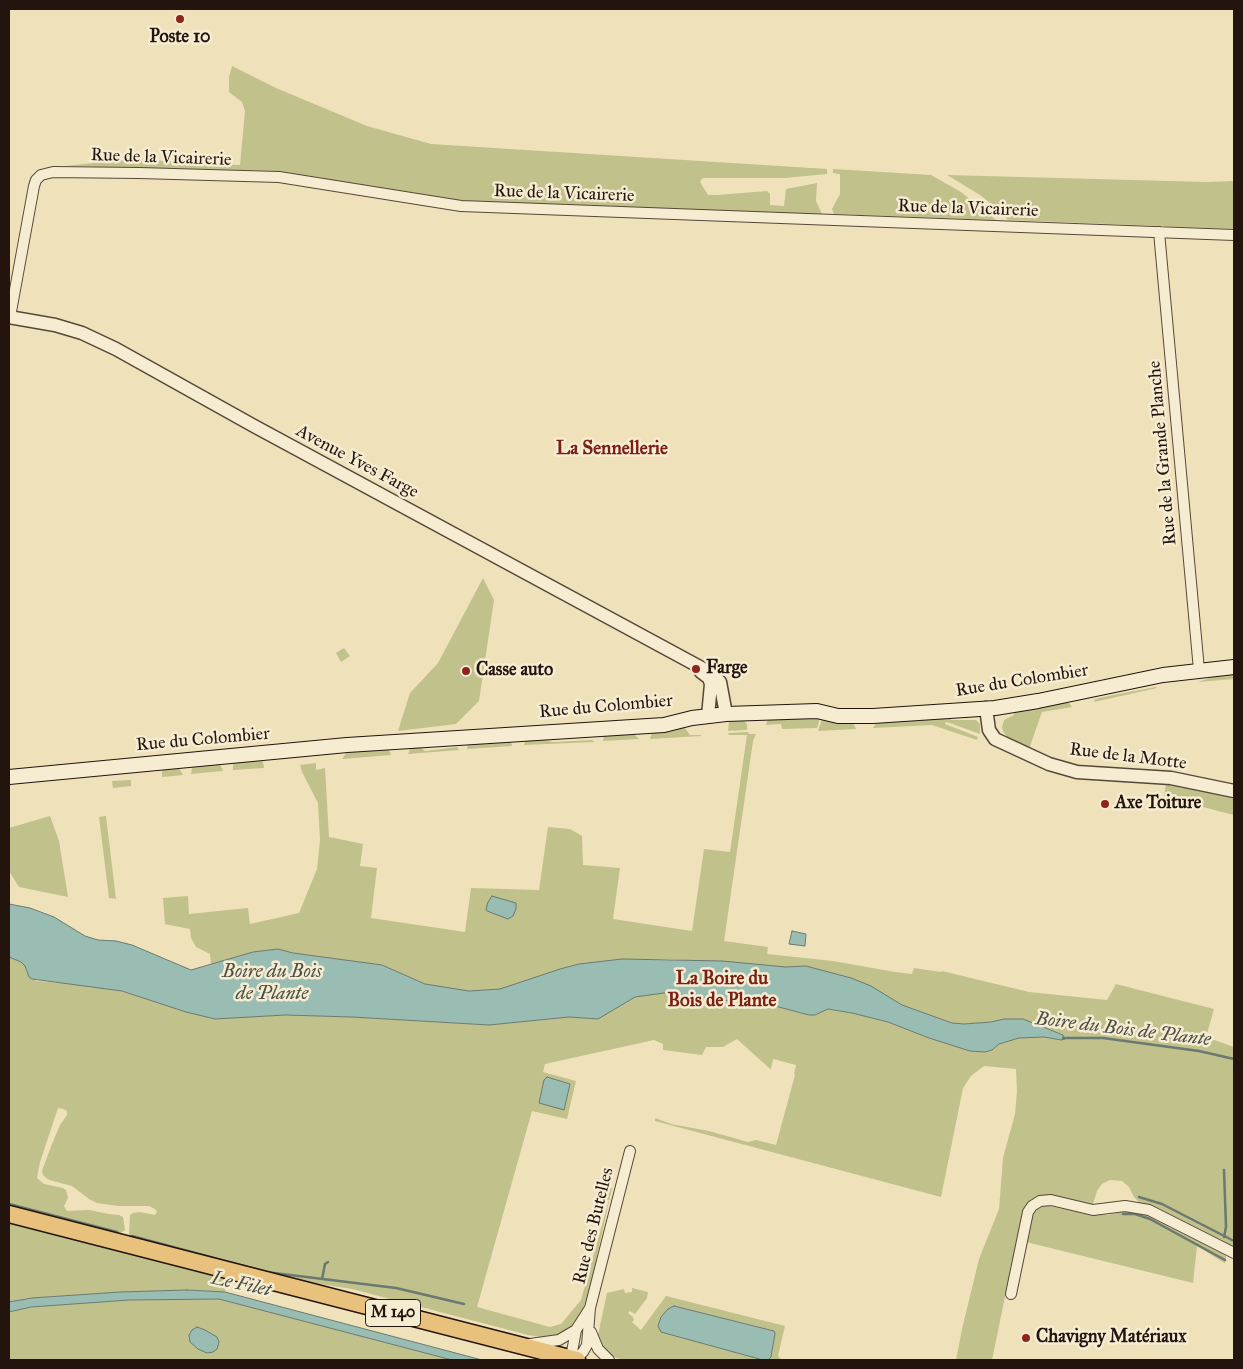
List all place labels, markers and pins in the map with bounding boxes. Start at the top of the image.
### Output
marker: Poste 10 [174,13,186,25]
place label: Poste 10 [150,27,210,49]
place label: Farge [706,658,748,680]
place label: Casse auto [476,660,553,682]
marker: Farge [690,663,702,675]
marker: Casse auto [460,665,472,677]
place label: Axe Toiture [1115,793,1201,815]
marker: Axe Toiture [1099,798,1111,810]
place label: Chavigny Matériaux [1036,1327,1186,1349]
marker: Chavigny Matériaux [1020,1332,1032,1344]

